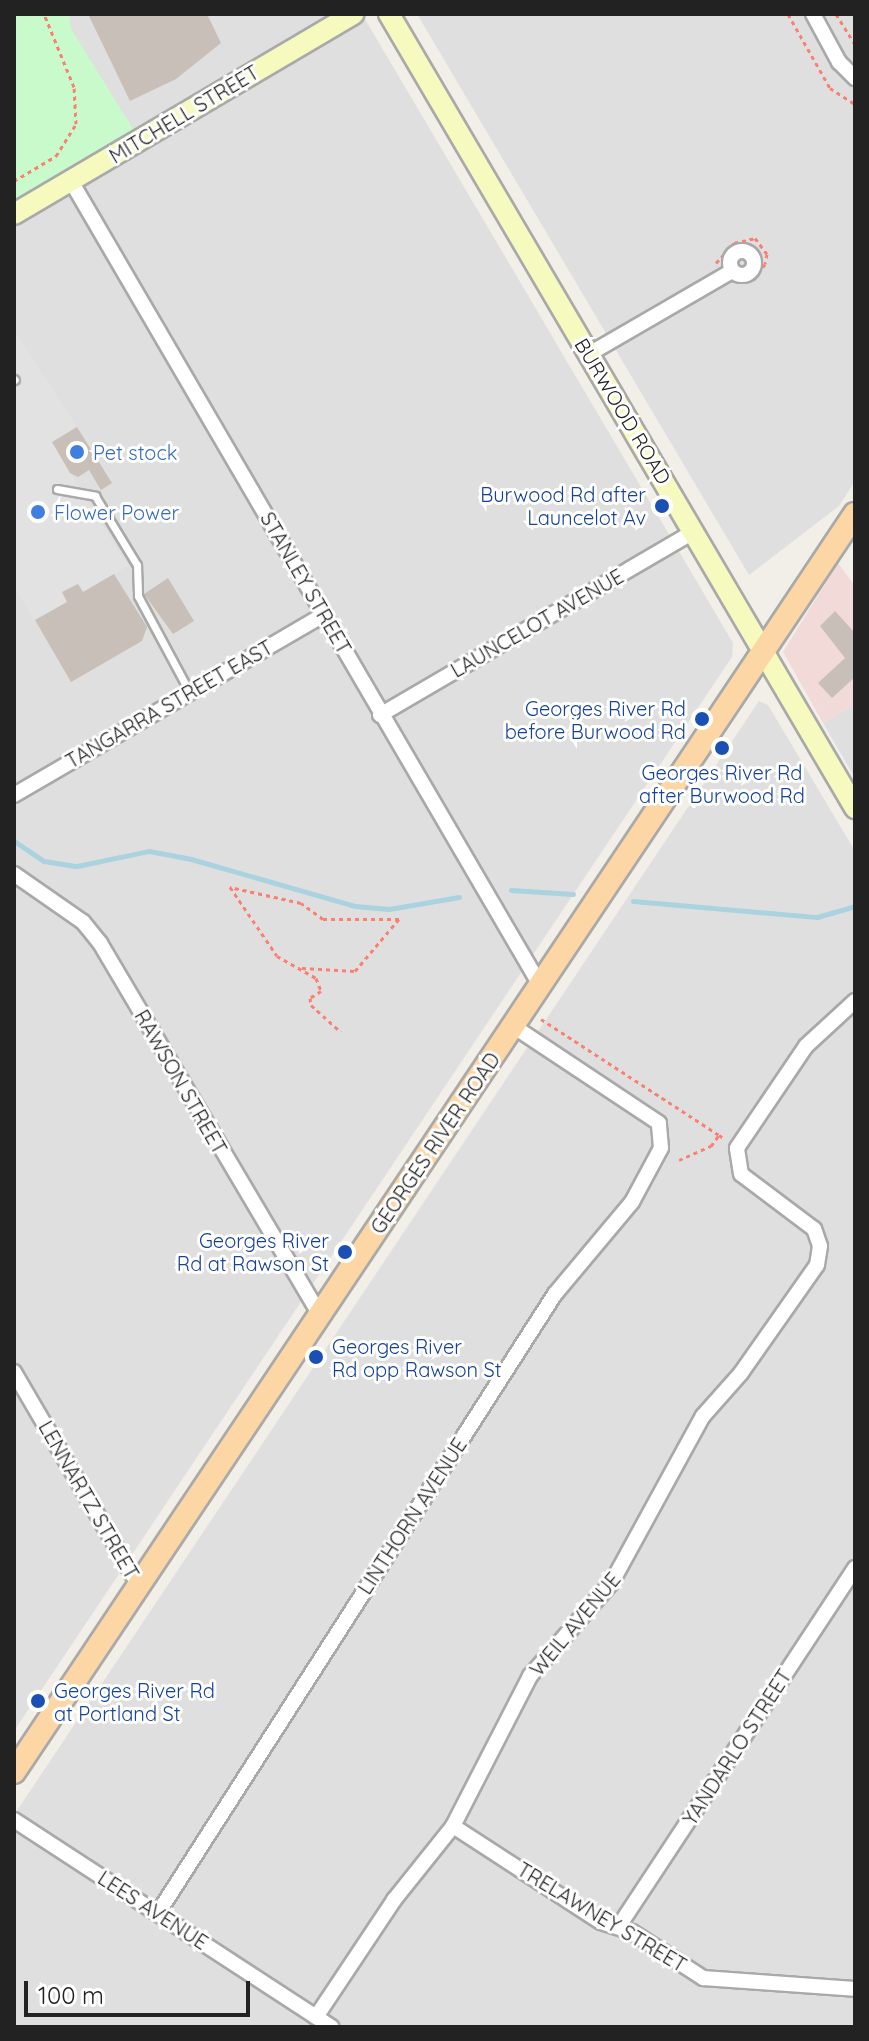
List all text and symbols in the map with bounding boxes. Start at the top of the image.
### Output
street label: MITCHELL STREET [105,60,263,168]
street label: BURWOOD ROAD [570,334,676,488]
place label: Pet stock [93,440,177,464]
marker: Pet stock [68,443,86,461]
place label: Burwood Rd after Launcelot Av [480,482,646,529]
marker: Burwood Rd after Launcelot Av [653,497,671,515]
place label: Flower Power [54,500,179,524]
marker: Flower Power [29,503,47,521]
street label: STANLEY STREET [256,508,356,658]
street label: LAUNCELOT AVENUE [446,564,628,682]
street label: TANGARRA STREET EAST [61,635,277,773]
place label: Georges River Rd before Burwood Rd [505,696,686,743]
marker: Georges River Rd before Burwood Rd [693,710,711,728]
marker: Georges River Rd after Burwood Rd [713,739,731,757]
place label: Georges River Rd after Burwood Rd [639,760,805,807]
street label: RAWSON STREET [130,1005,232,1159]
street label: GEORGES RIVER ROAD [365,1048,505,1238]
place label: Georges River Rd at Rawson St [177,1228,329,1275]
marker: Georges River Rd at Rawson St [336,1243,354,1261]
place label: Georges River Rd opp Rawson St [332,1334,502,1381]
marker: Georges River Rd opp Rawson St [307,1348,325,1366]
street label: LENNARTZ STREET [34,1416,144,1584]
street label: LINTHORN AVENUE [353,1433,471,1599]
street label: WEIL AVENUE [525,1567,625,1681]
street label: YANDARLO STREET [678,1664,796,1830]
place label: Georges River Rd at Portland St [54,1678,215,1725]
marker: Georges River Rd at Portland St [29,1692,47,1710]
street label: TRELAWNEY STREET [513,1857,691,1977]
street label: LEES AVENUE [94,1866,212,1954]
scale bar [28,1965,254,2015]
text: 100 m [38,1980,104,2010]

